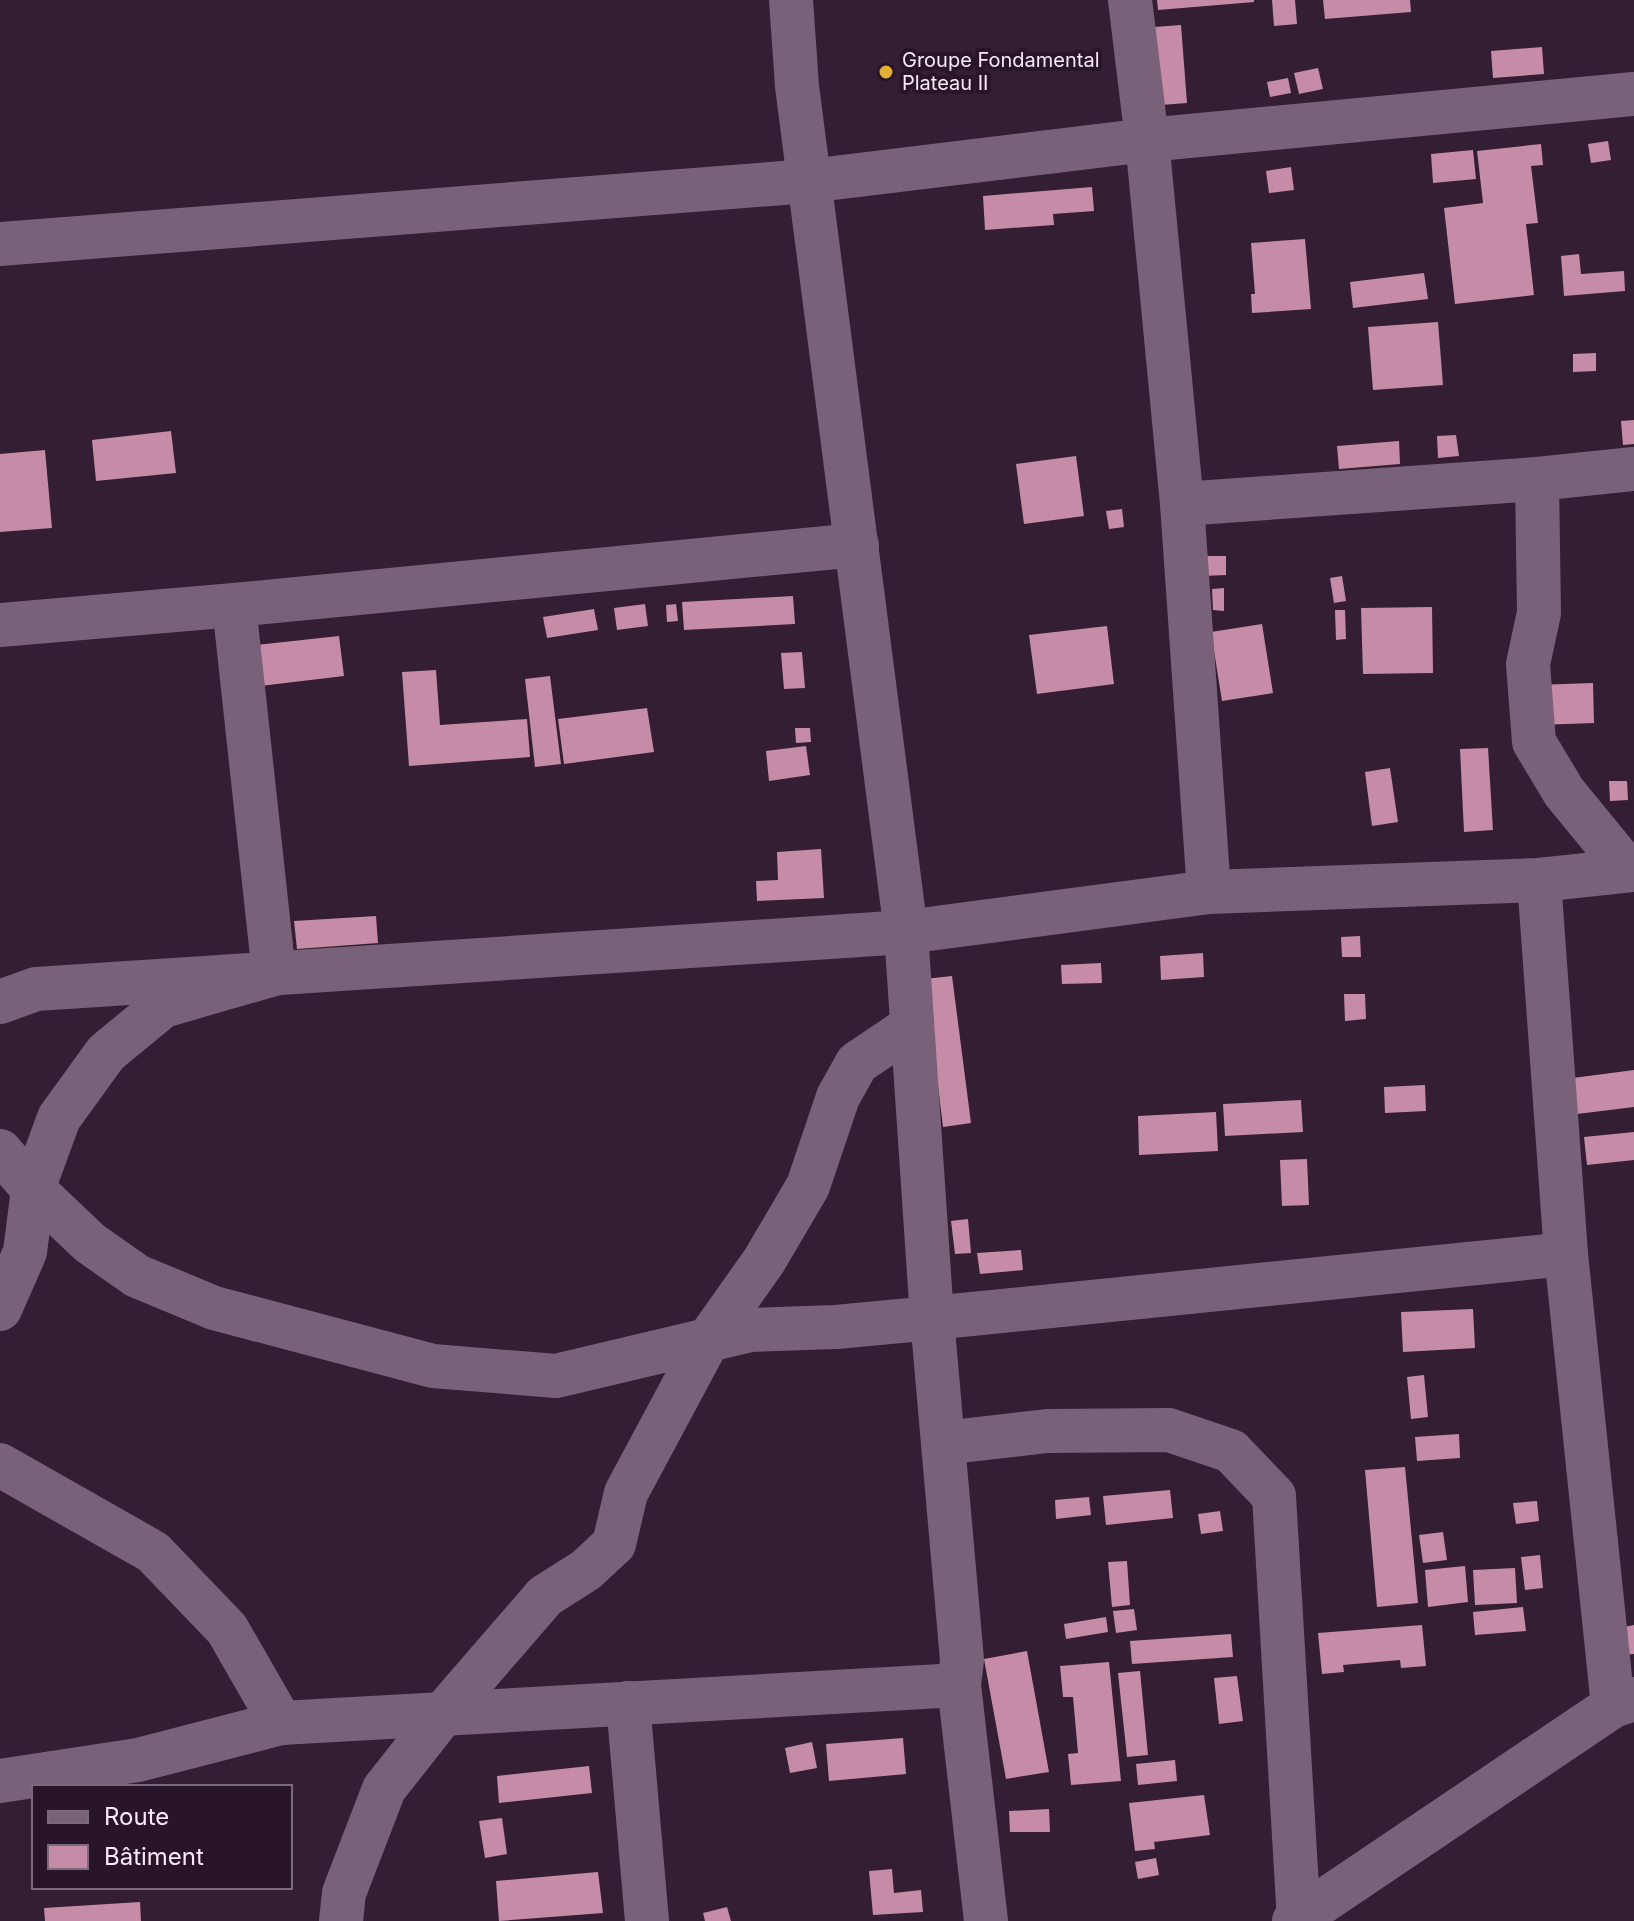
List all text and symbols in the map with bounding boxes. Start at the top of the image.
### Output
place label: Groupe Fondamental Plateau II [902,48,1099,95]
marker: Groupe Fondamental Plateau II [877,63,895,81]
legend [32,1785,292,1889]
text: Route [104,1802,169,1831]
text: Bâtiment [104,1842,204,1871]

